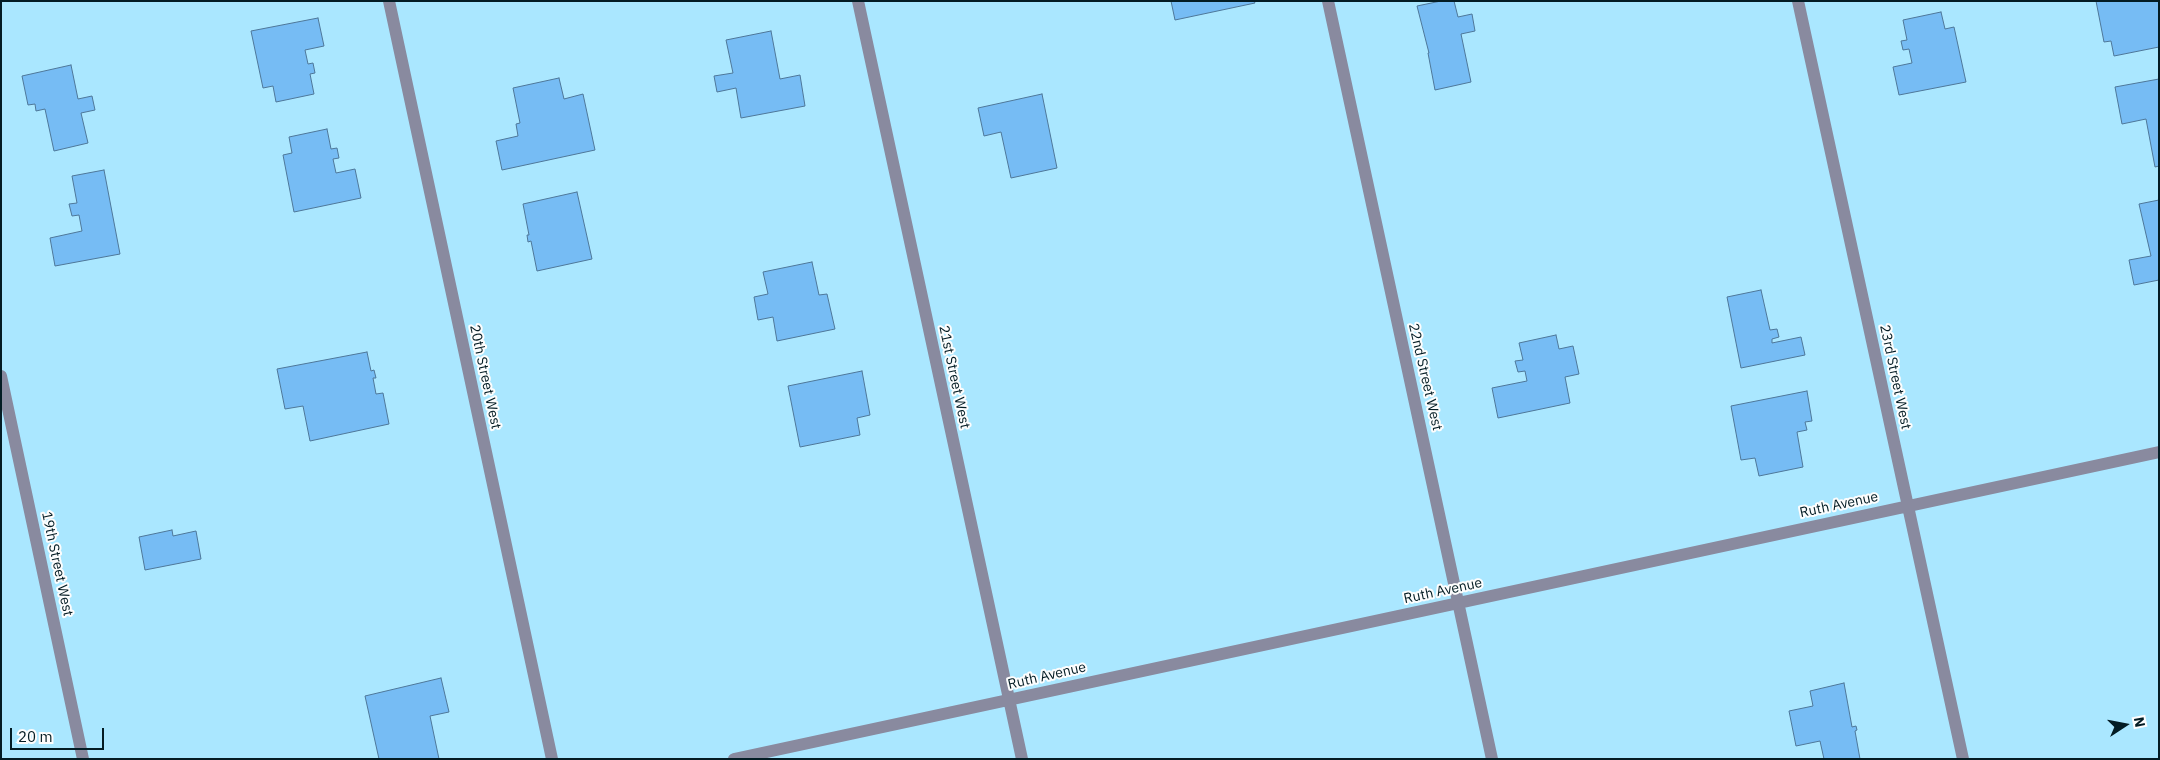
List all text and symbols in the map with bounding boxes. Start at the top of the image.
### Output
street label: 22nd Street West [1405,322,1445,432]
street label: 20th Street West [466,323,504,431]
street label: 23rd Street West [1876,323,1914,431]
street label: 21st Street West [935,324,973,430]
street label: Ruth Avenue [1798,488,1880,522]
street label: 19th Street West [38,510,76,618]
street label: Ruth Avenue [1402,574,1484,608]
street label: Ruth Avenue [1006,659,1088,693]
north arrow [2100,700,2150,750]
text: N [2130,715,2150,729]
scale bar [12,718,106,750]
text: 20 m [18,727,53,746]

